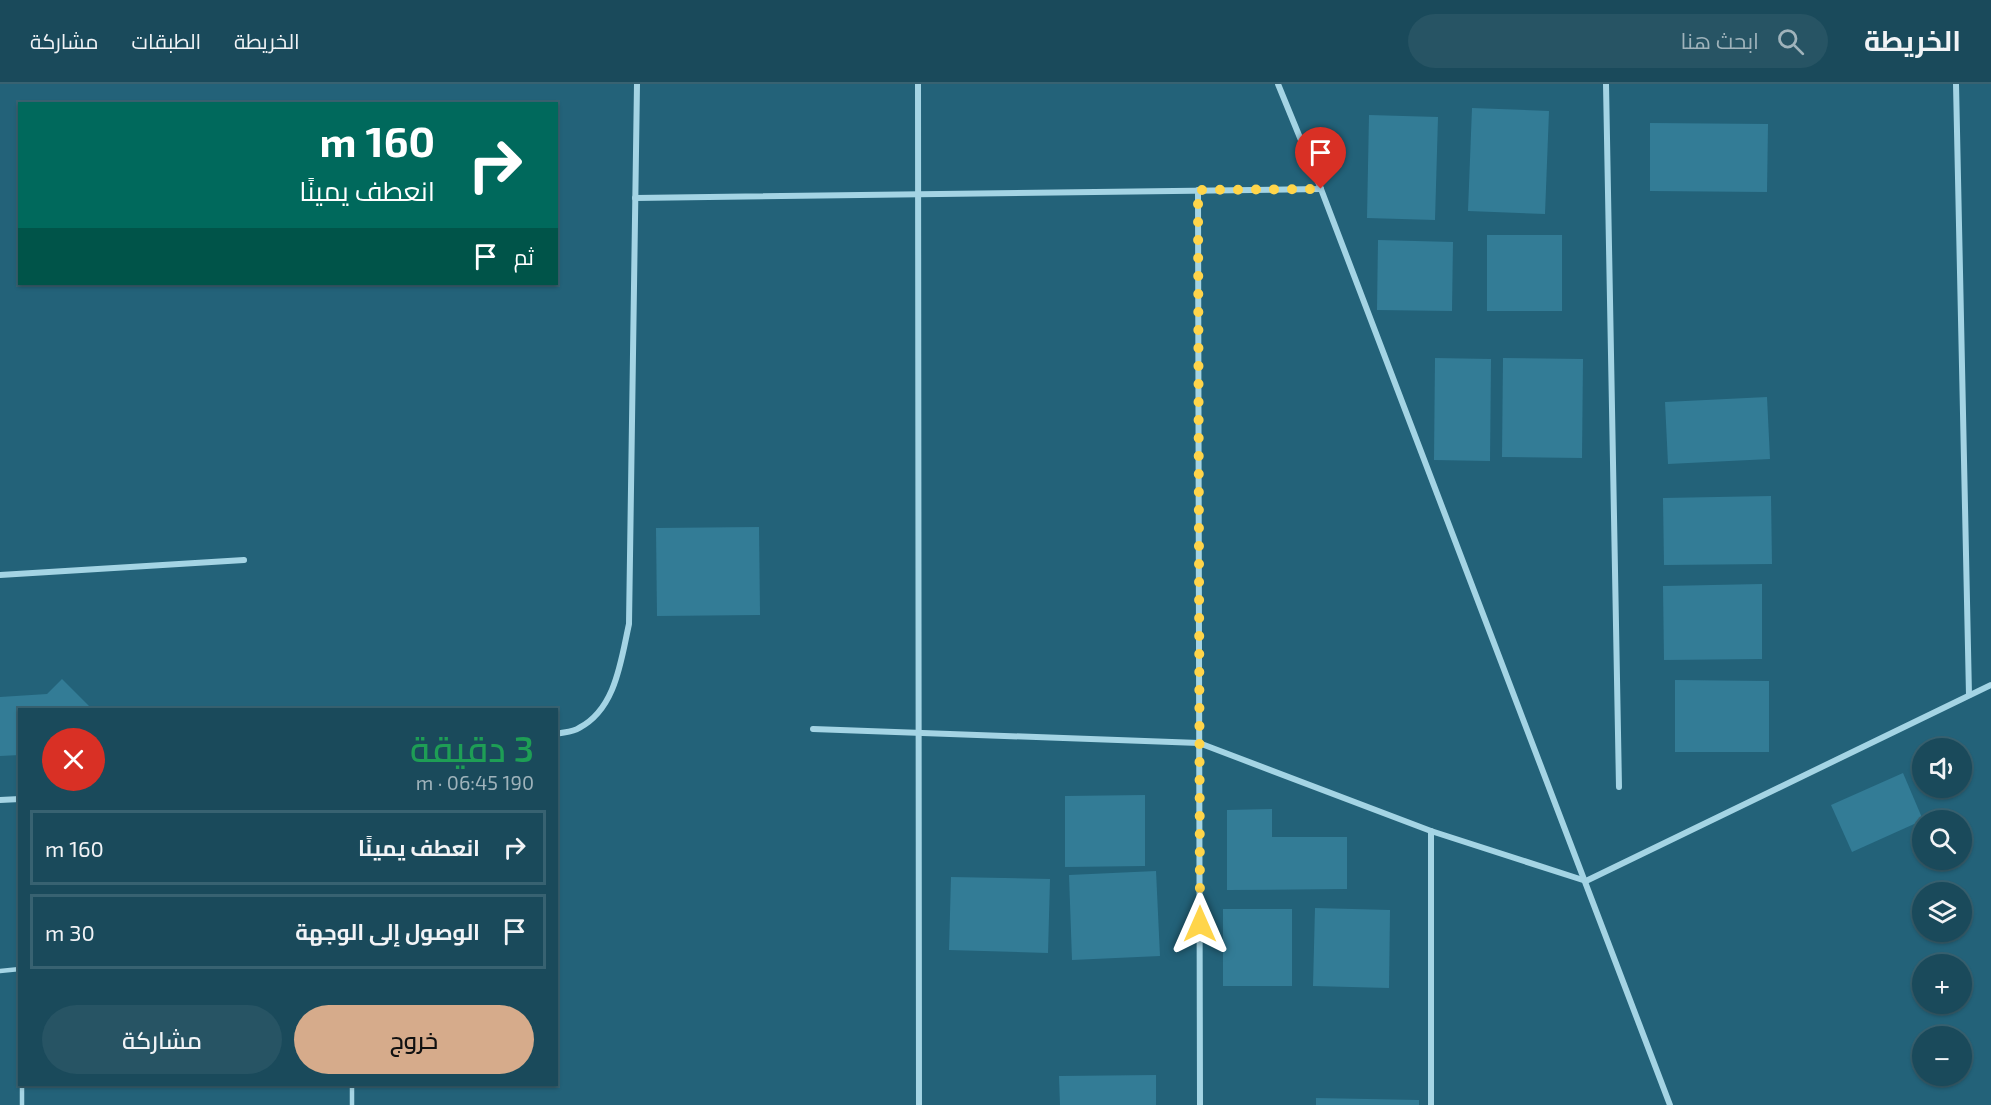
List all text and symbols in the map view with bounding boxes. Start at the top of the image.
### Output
search box [1408,14,1828,68]
text: الخريطة [1864,23,1961,57]
icon: search [1774,25,1807,58]
text: ابحث هنا [1681,27,1759,53]
text: مشاركة [30,28,99,53]
text: الطبقات [132,28,201,53]
text: الخريطة [234,28,300,53]
text: 160 m [319,115,435,165]
icon: right [456,126,534,204]
pin [1295,127,1346,189]
icon: arrive [1304,136,1337,169]
text: انعطف يمينًا [299,174,435,206]
icon: arrive [469,240,502,273]
text: ثم [514,243,534,269]
text: 3 دقيقة [410,726,534,769]
button: close [42,728,105,791]
map controls [1912,738,1972,1086]
button: sound [1912,738,1972,798]
text: 190 m · 06:45 [416,770,534,794]
button: search [1912,810,1972,870]
icon: right [498,831,531,864]
text: انعطف يمينًا [358,834,480,860]
text: 160 m [45,835,104,861]
button: layers [1912,882,1972,942]
position arrow [1168,892,1232,956]
icon: arrive [498,915,531,948]
text: الوصول إلى الوجهة [295,918,480,944]
text: 30 m [45,919,95,945]
button: + [1912,954,1972,1014]
button: مشاركة [42,1005,282,1074]
button: خروج [294,1005,534,1074]
button: − [1912,1026,1972,1086]

